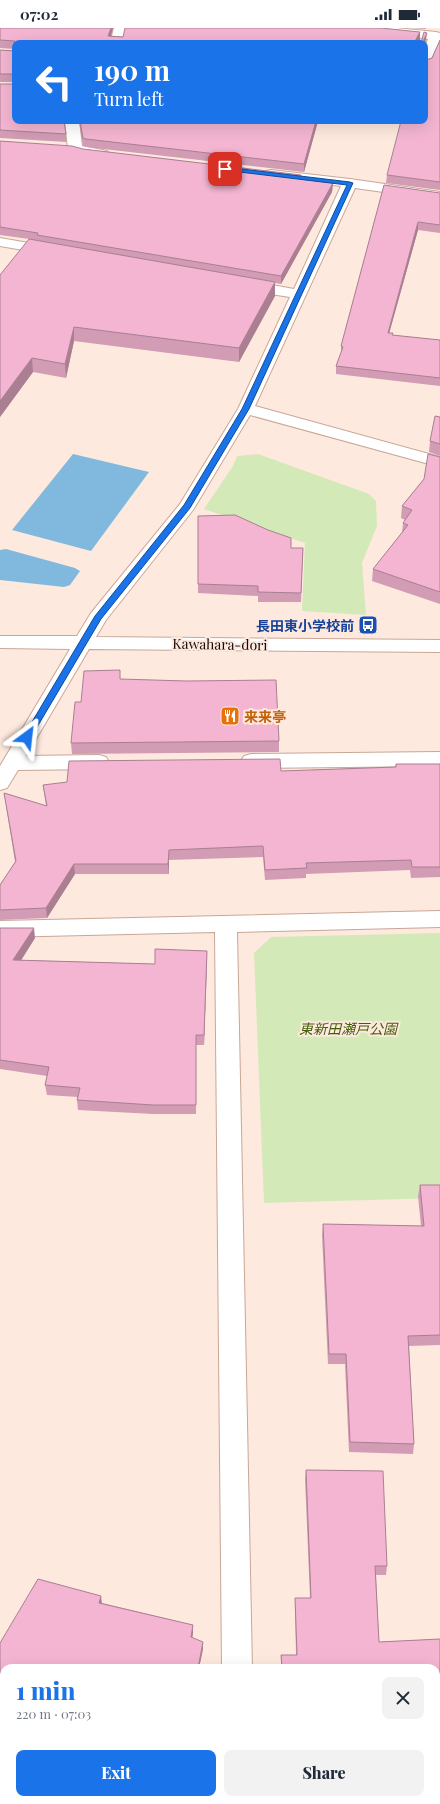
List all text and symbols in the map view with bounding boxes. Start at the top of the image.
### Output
text: 07:02 [20,4,58,24]
text: 190 m [94,51,170,88]
icon: left [28,56,80,108]
text: Turn left [94,87,164,111]
pin [208,152,242,186]
icon: arrive [214,158,236,180]
bus stop icon: 長田東小学校前 [357,614,379,636]
place label: 長田東小学校前 [256,616,354,635]
street label: Kawahara-dori [172,634,268,654]
restaurant icon: 来来亭 [219,705,241,727]
place label: 来来亭 [244,707,286,726]
position arrow [6,716,48,758]
park label: 東新田瀬戸公園 [299,1019,399,1038]
text: 1 min [16,1674,75,1706]
button: close [382,1677,424,1719]
text: 220 m · 07:03 [16,1705,91,1722]
button: Exit [16,1750,216,1796]
button: Share [224,1750,424,1796]

